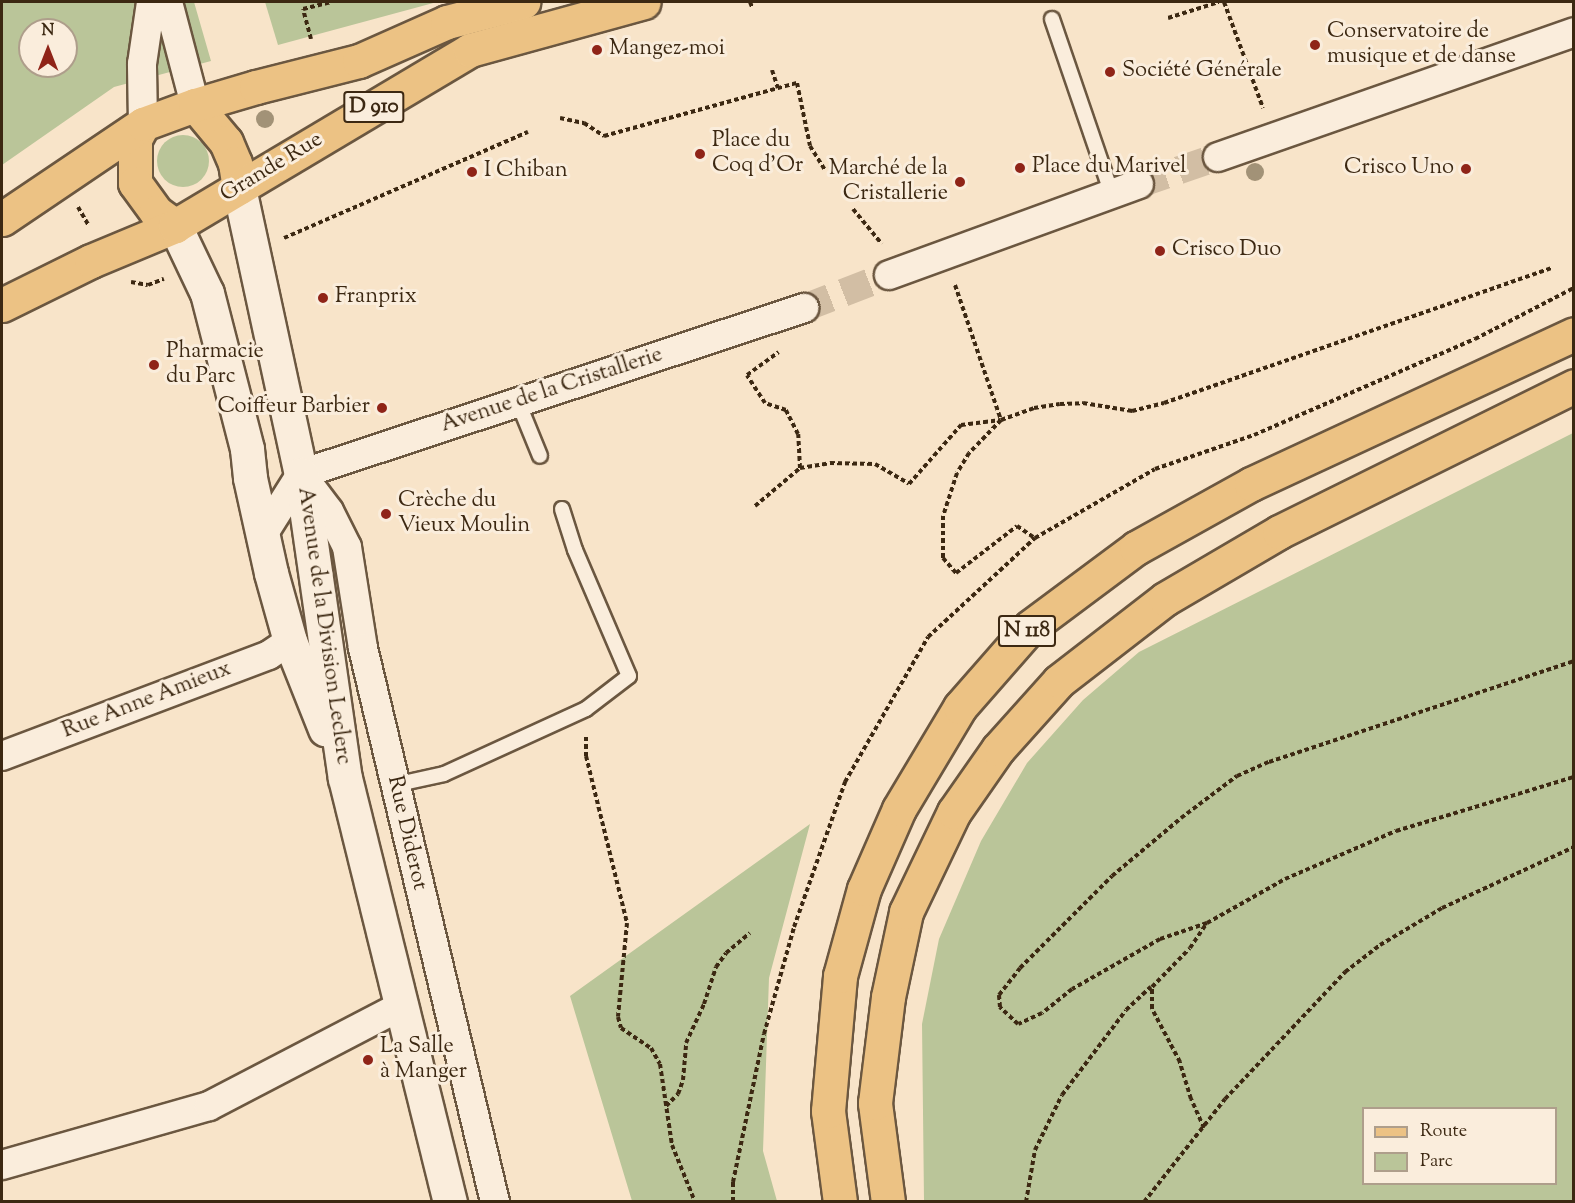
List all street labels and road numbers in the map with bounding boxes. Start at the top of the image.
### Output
road number: D 910 [342,89,406,125]
street label: Grande Rue [216,127,328,209]
street label: Avenue de la Cristallerie [438,343,666,439]
street label: Avenue de la Division Leclerc [290,486,356,766]
road number: N 118 [997,613,1057,649]
street label: Rue Anne Amieux [59,657,235,745]
street label: Rue Diderot [380,773,432,893]

